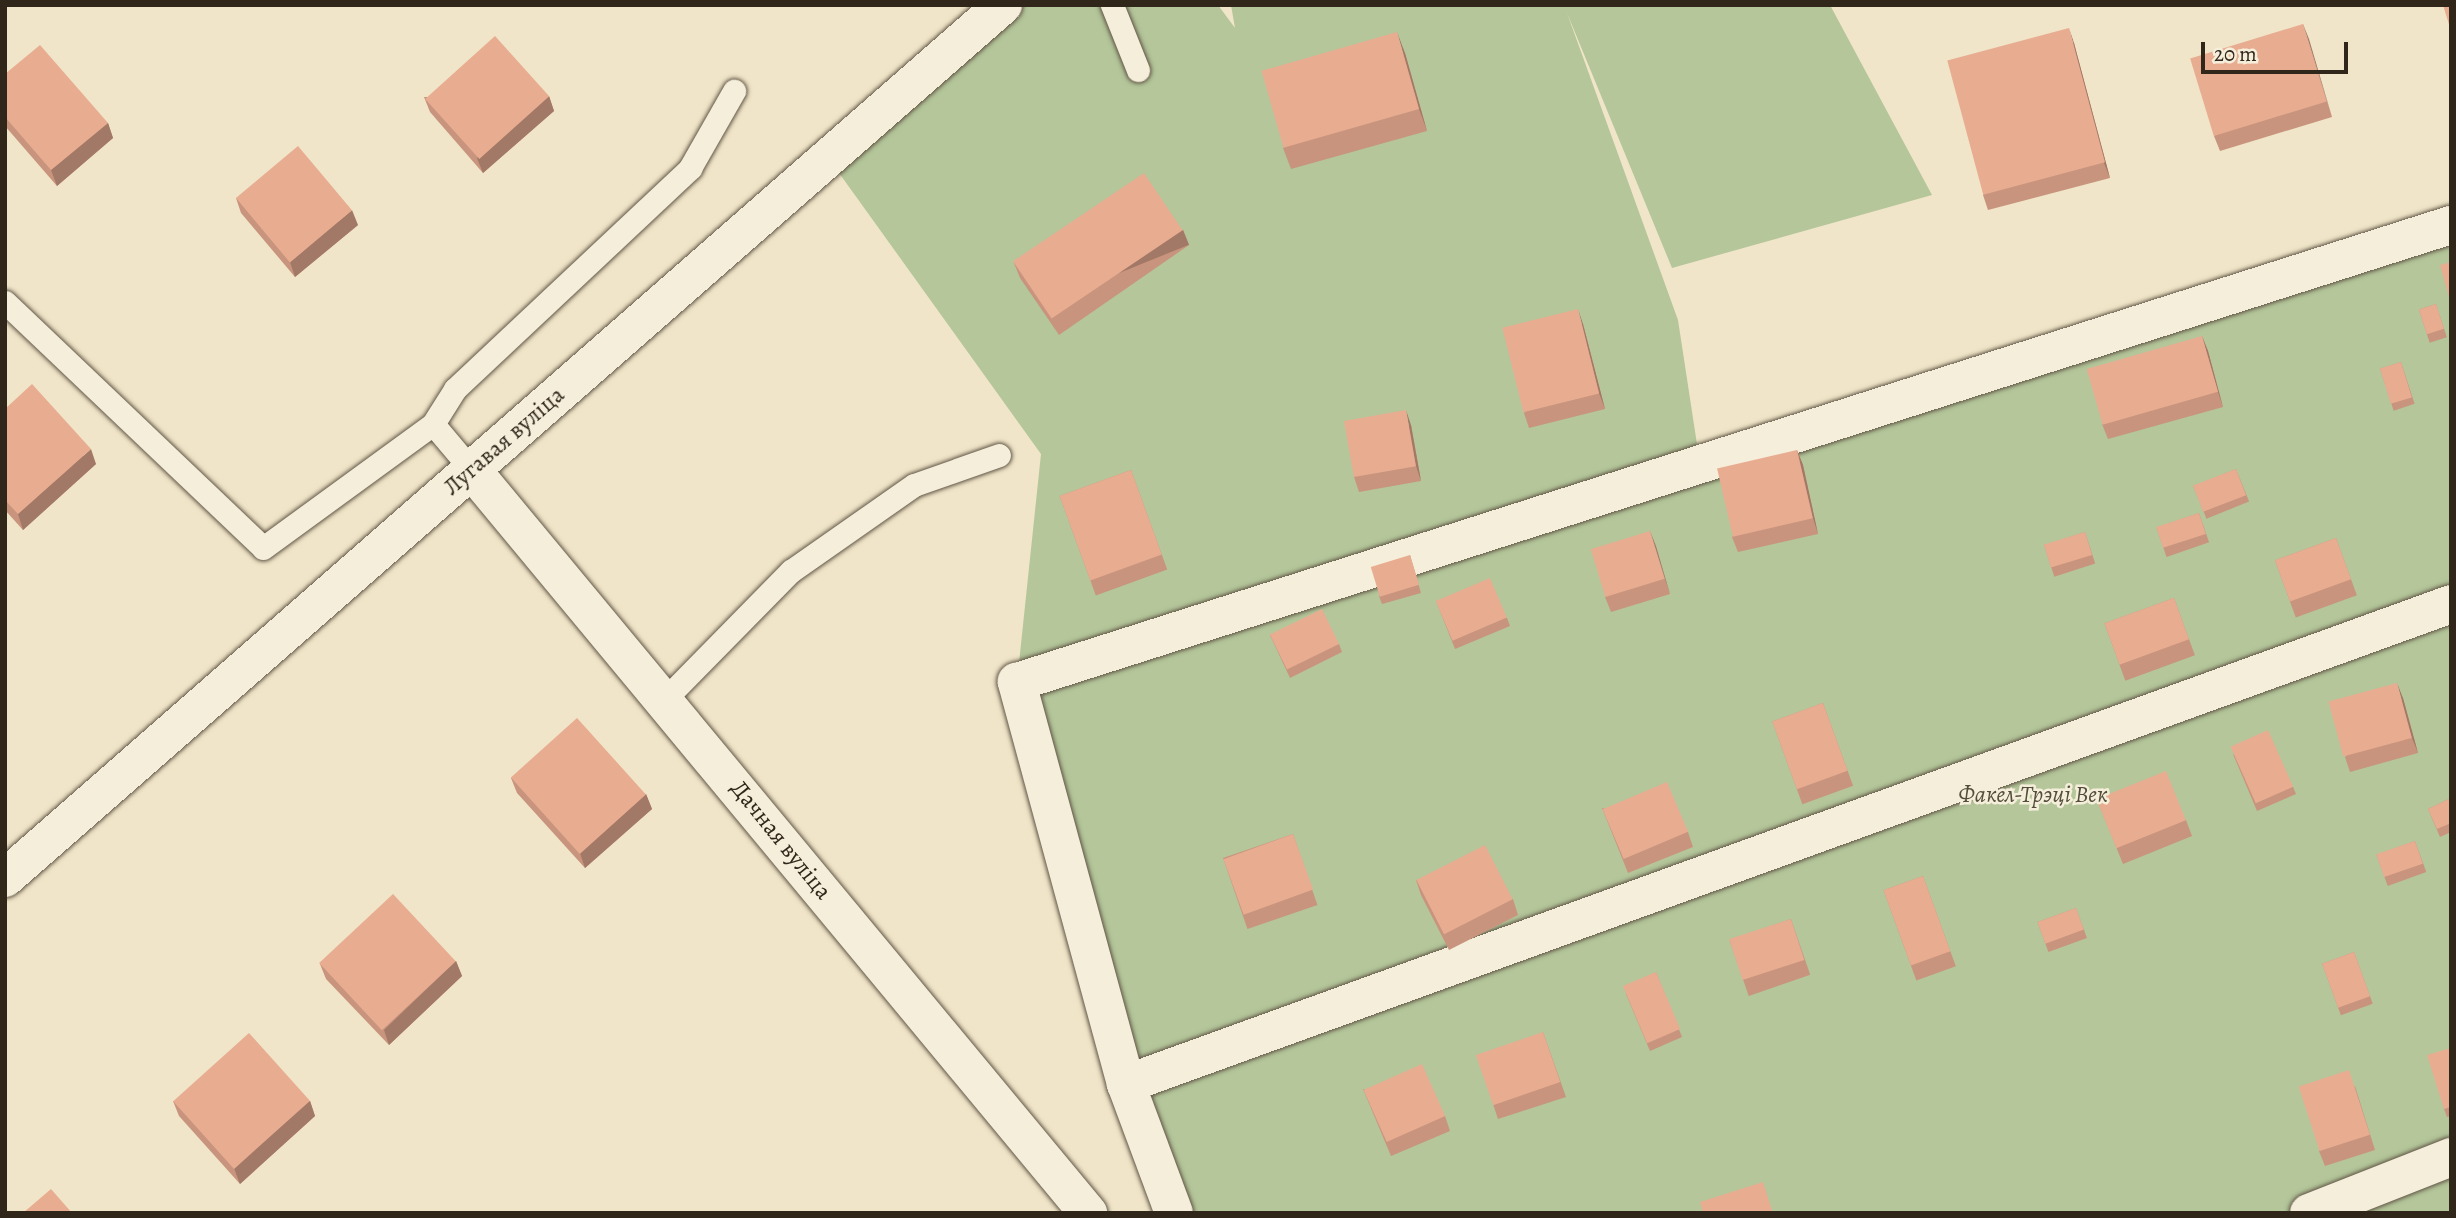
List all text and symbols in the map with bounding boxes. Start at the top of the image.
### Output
scale bar [2204,28,2351,72]
text: 20 m [2214,40,2257,68]
street label: Лугавая вуліца [438,381,570,501]
street label: Дачная вуліца [724,775,838,905]
park label: Факел-Трэці Век [1958,781,2108,809]

